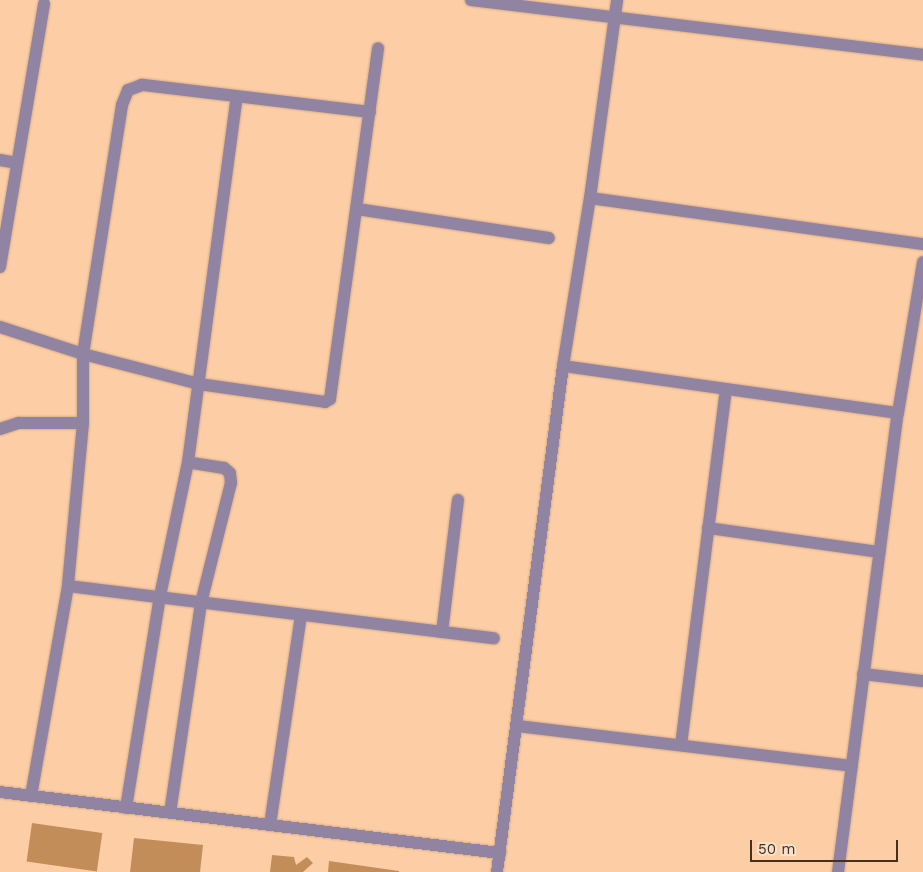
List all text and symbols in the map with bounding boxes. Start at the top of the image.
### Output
scale bar [753,830,900,862]
text: 50 m [758,840,795,858]

